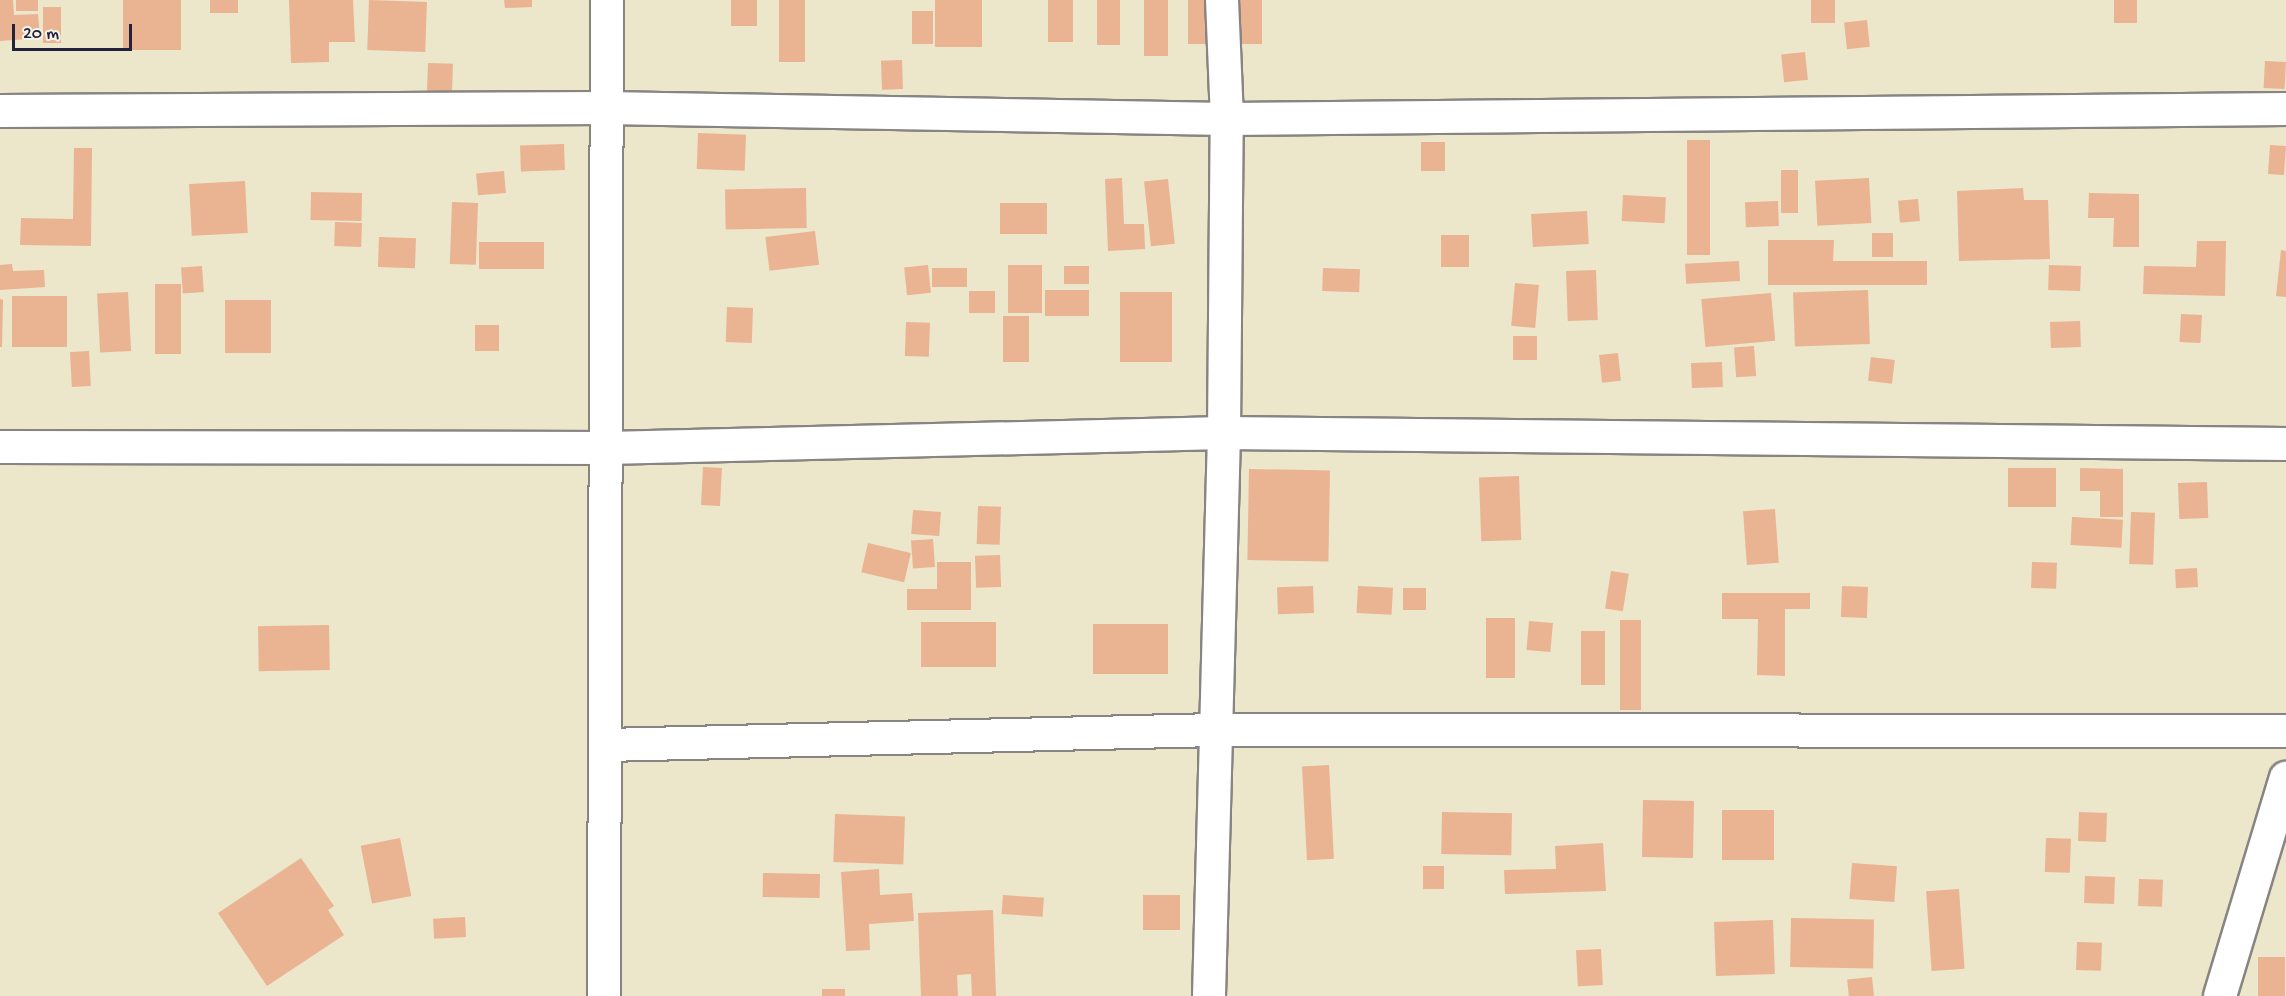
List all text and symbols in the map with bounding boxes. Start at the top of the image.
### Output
scale bar [15,12,135,50]
text: 20 m [23,24,59,45]

